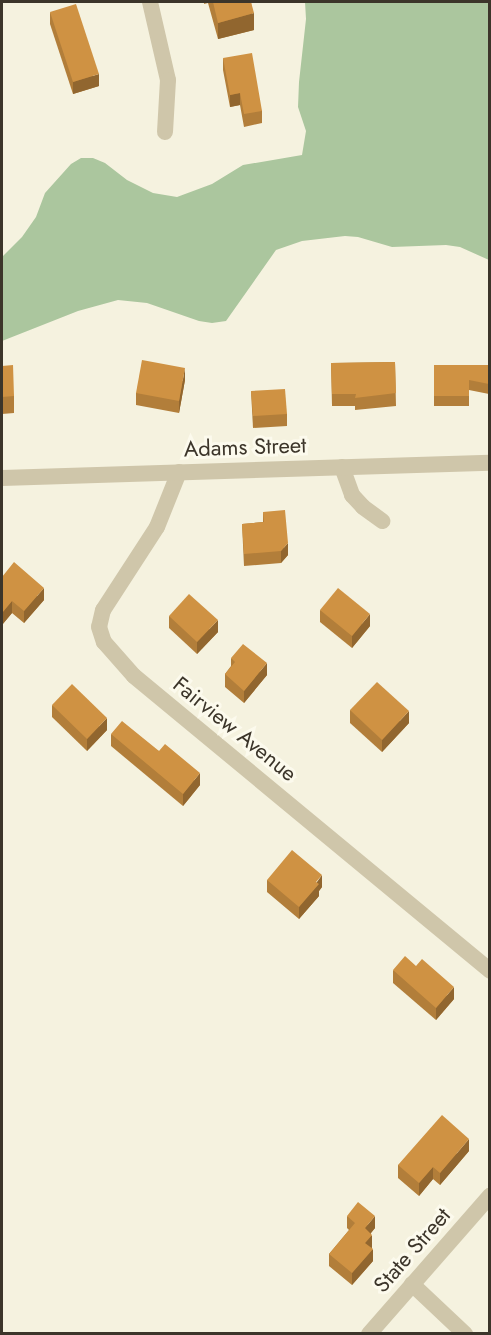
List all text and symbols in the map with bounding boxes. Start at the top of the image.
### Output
street label: Adams Street [183,432,307,462]
street label: Fairview Avenue [168,671,302,787]
street label: State Street [368,1202,456,1298]

